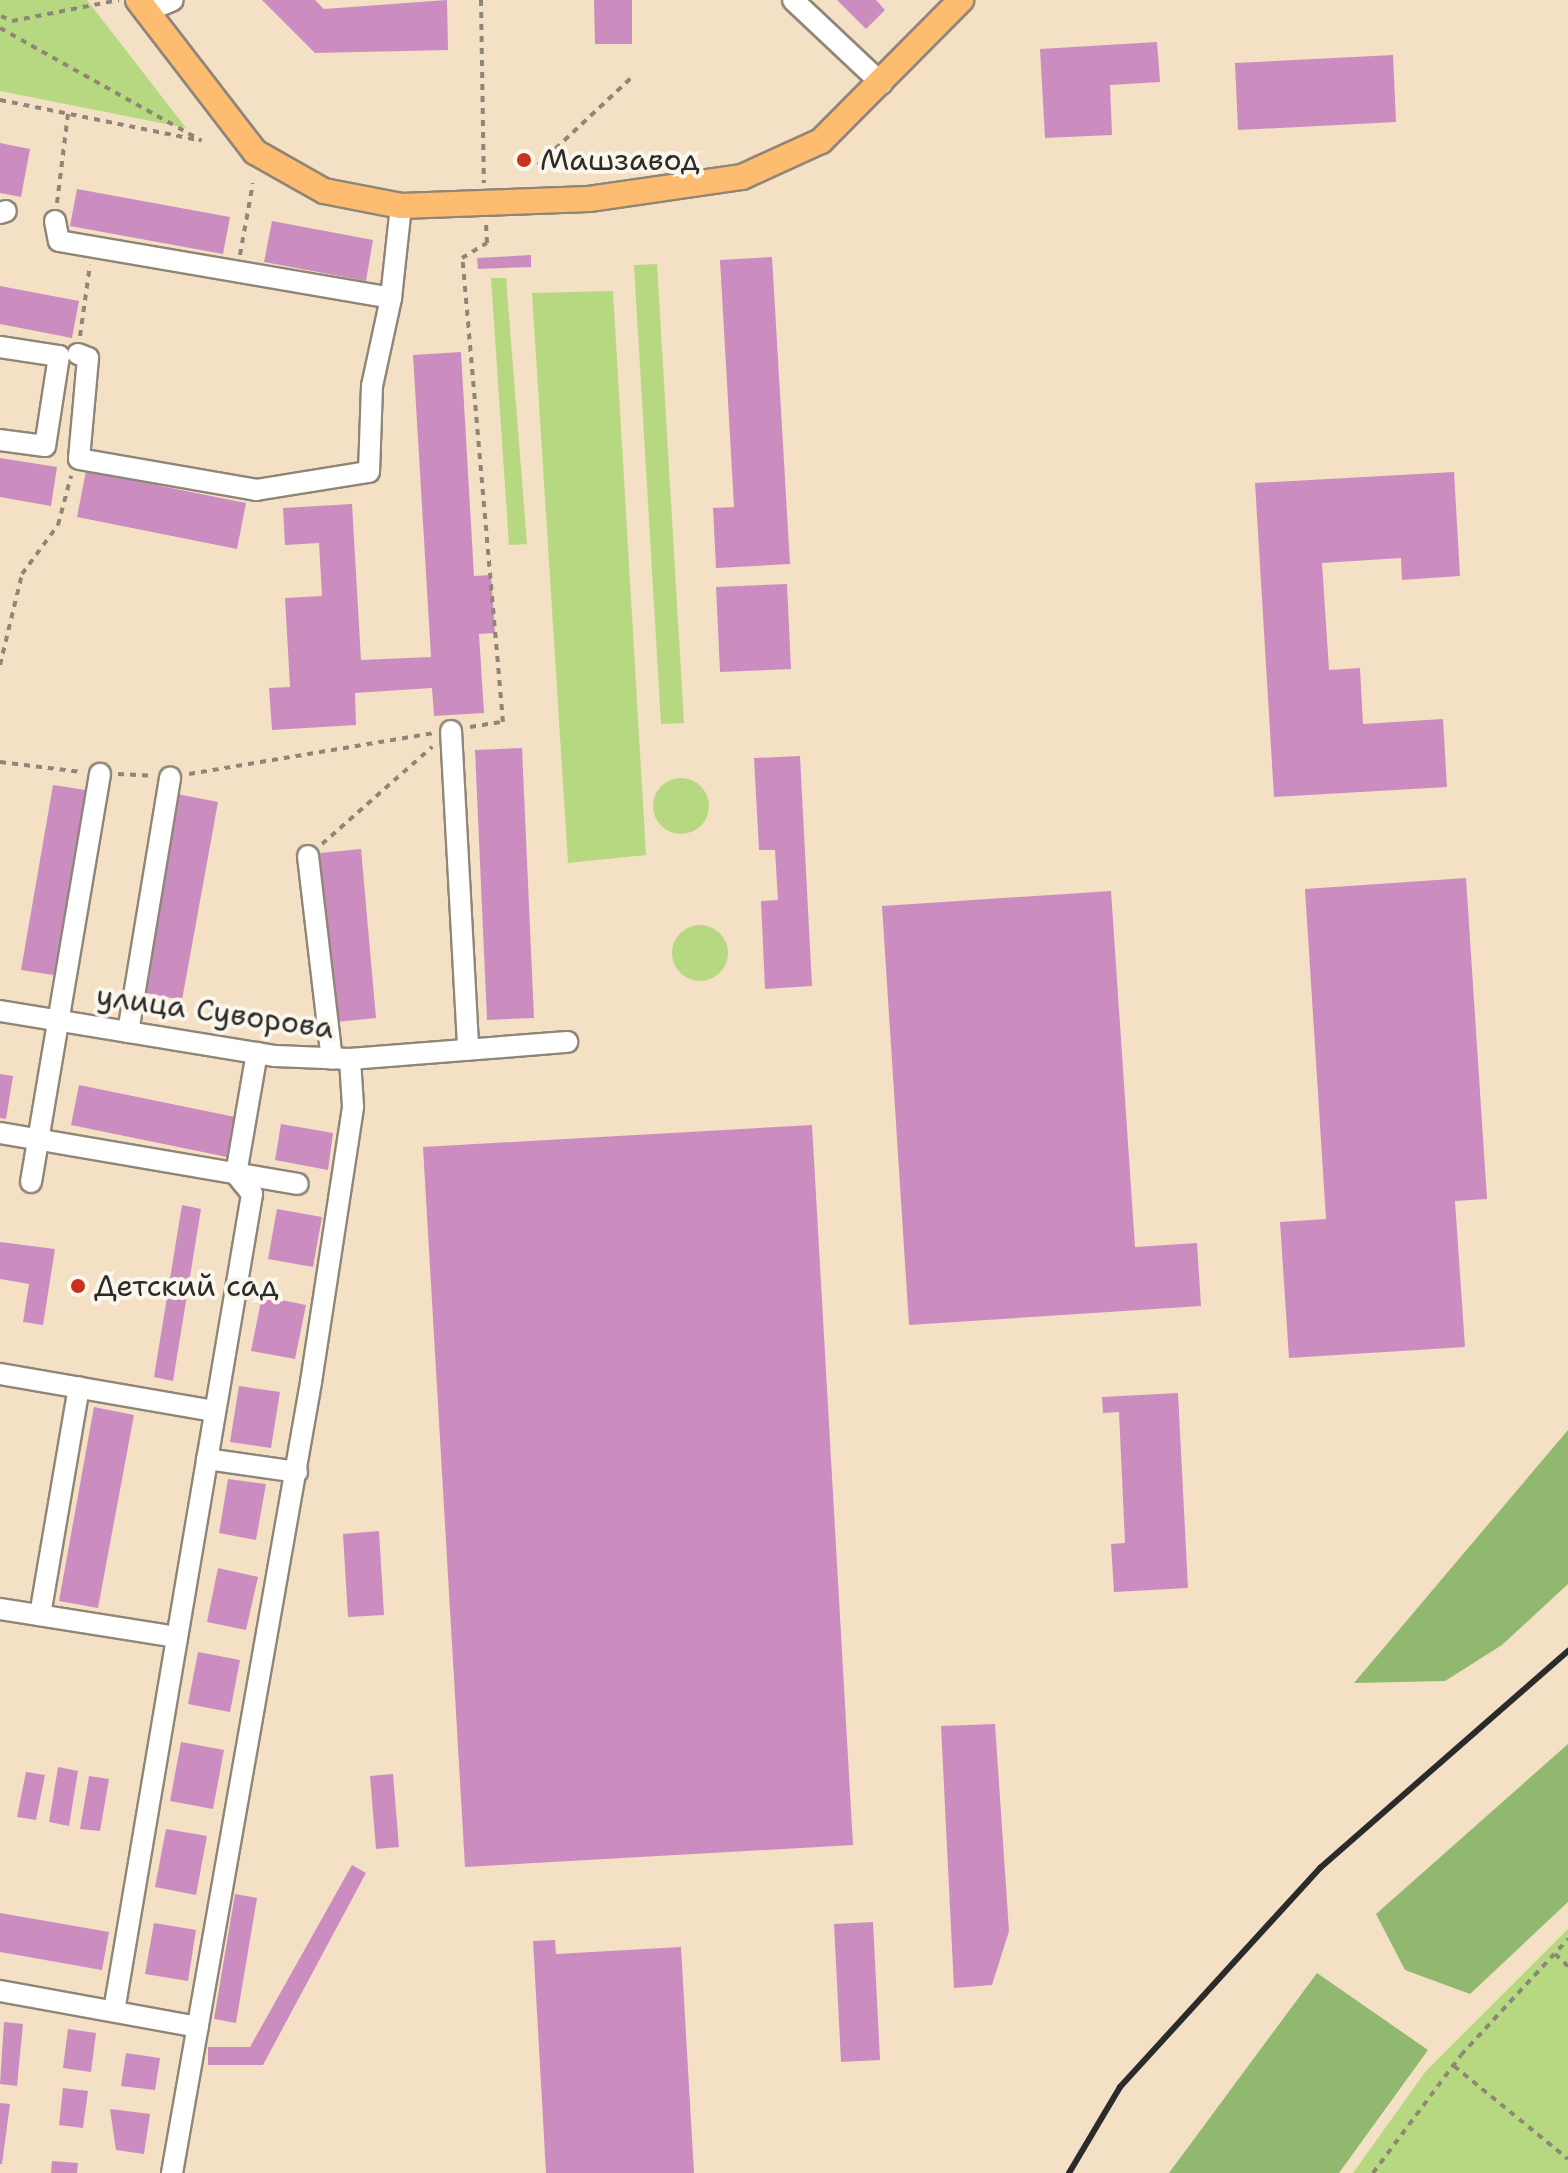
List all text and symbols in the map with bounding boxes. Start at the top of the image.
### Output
place label: Машзавод [540,142,700,178]
marker: Машзавод [515,151,533,169]
street label: улица Суворова [94,978,336,1046]
place label: Детский сад [94,1268,279,1304]
marker: Детский сад [69,1277,87,1295]

